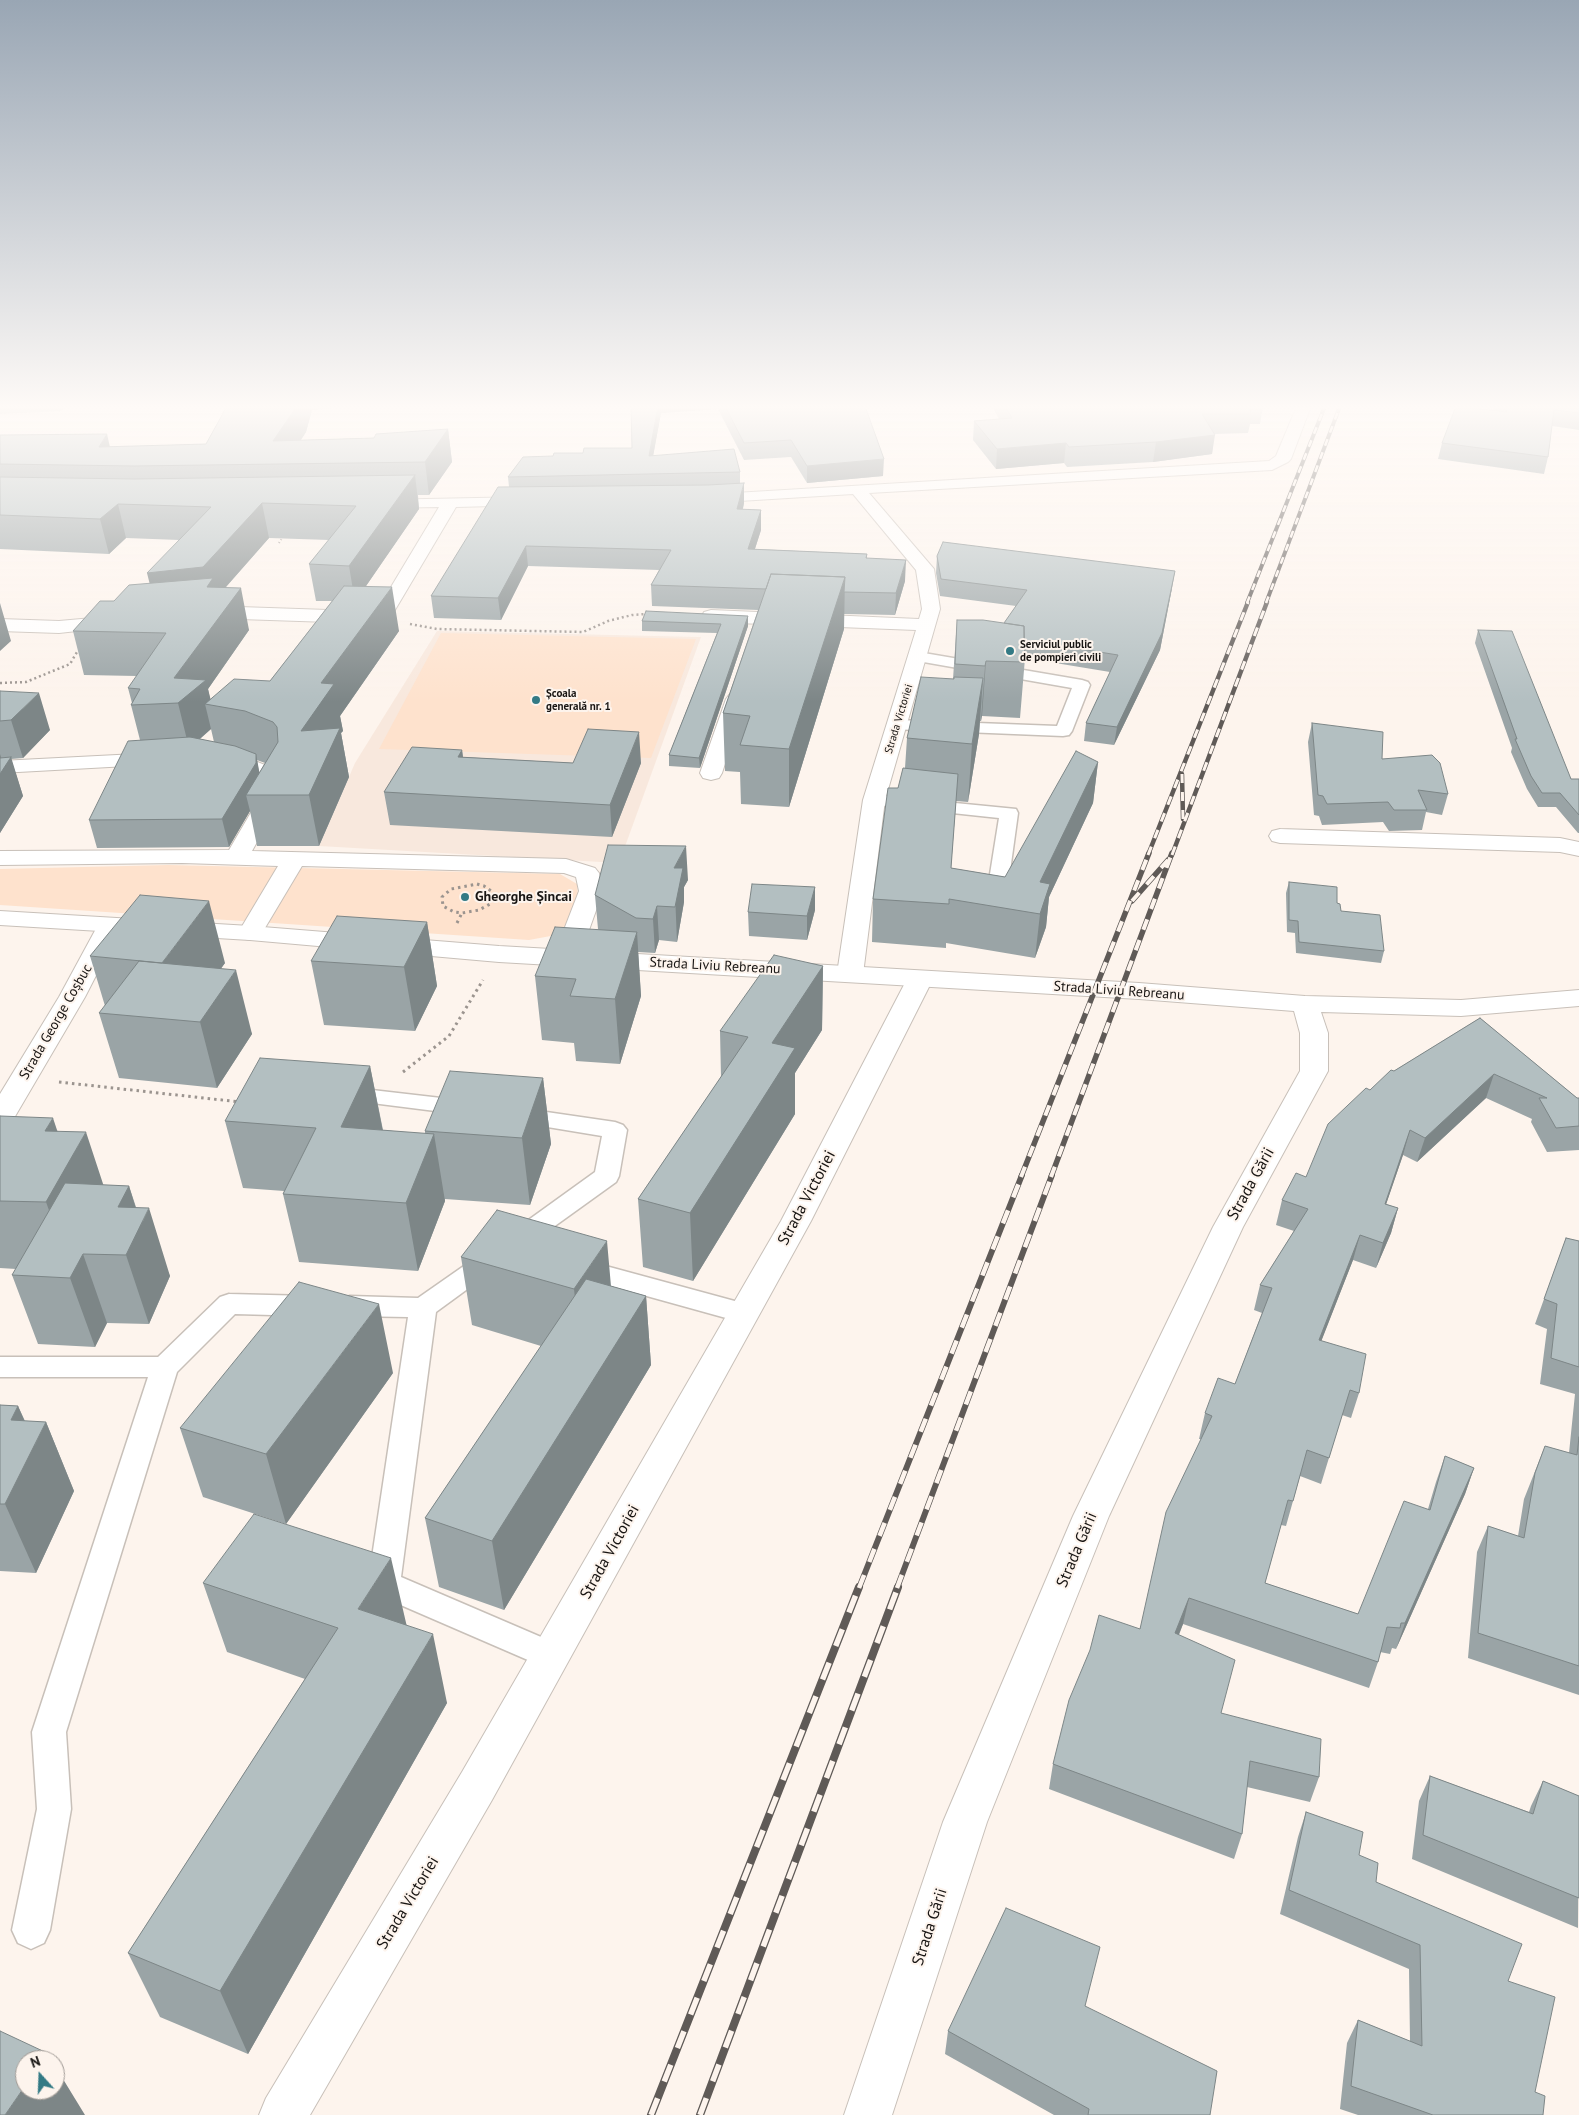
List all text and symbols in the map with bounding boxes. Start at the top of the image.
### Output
place label: Serviciul public de pompieri civili [1020,638,1101,664]
marker: Serviciul public de pompieri civili [1004,645,1016,657]
street label: Strada Victoriei [882,683,916,755]
place label: Școala generală nr. 1 [546,687,611,713]
marker: Școala generală nr. 1 [530,694,542,706]
place label: Gheorghe Șincai [475,889,572,905]
marker: Gheorghe Șincai [459,891,471,903]
street label: Strada Liviu Rebreanu [649,954,781,978]
street label: Strada George Coșbuc [16,961,96,1083]
street label: Strada Liviu Rebreanu [1053,978,1185,1004]
street label: Strada Gării [1223,1144,1279,1224]
street label: Strada Victoriei [774,1147,840,1249]
street label: Strada Victoriei [576,1502,644,1602]
street label: Strada Gării [1053,1509,1101,1591]
street label: Strada Victoriei [373,1853,443,1953]
street label: Strada Gării [909,1886,951,1968]
north arrow [15,2050,65,2100]
text: N [28,2052,43,2072]

